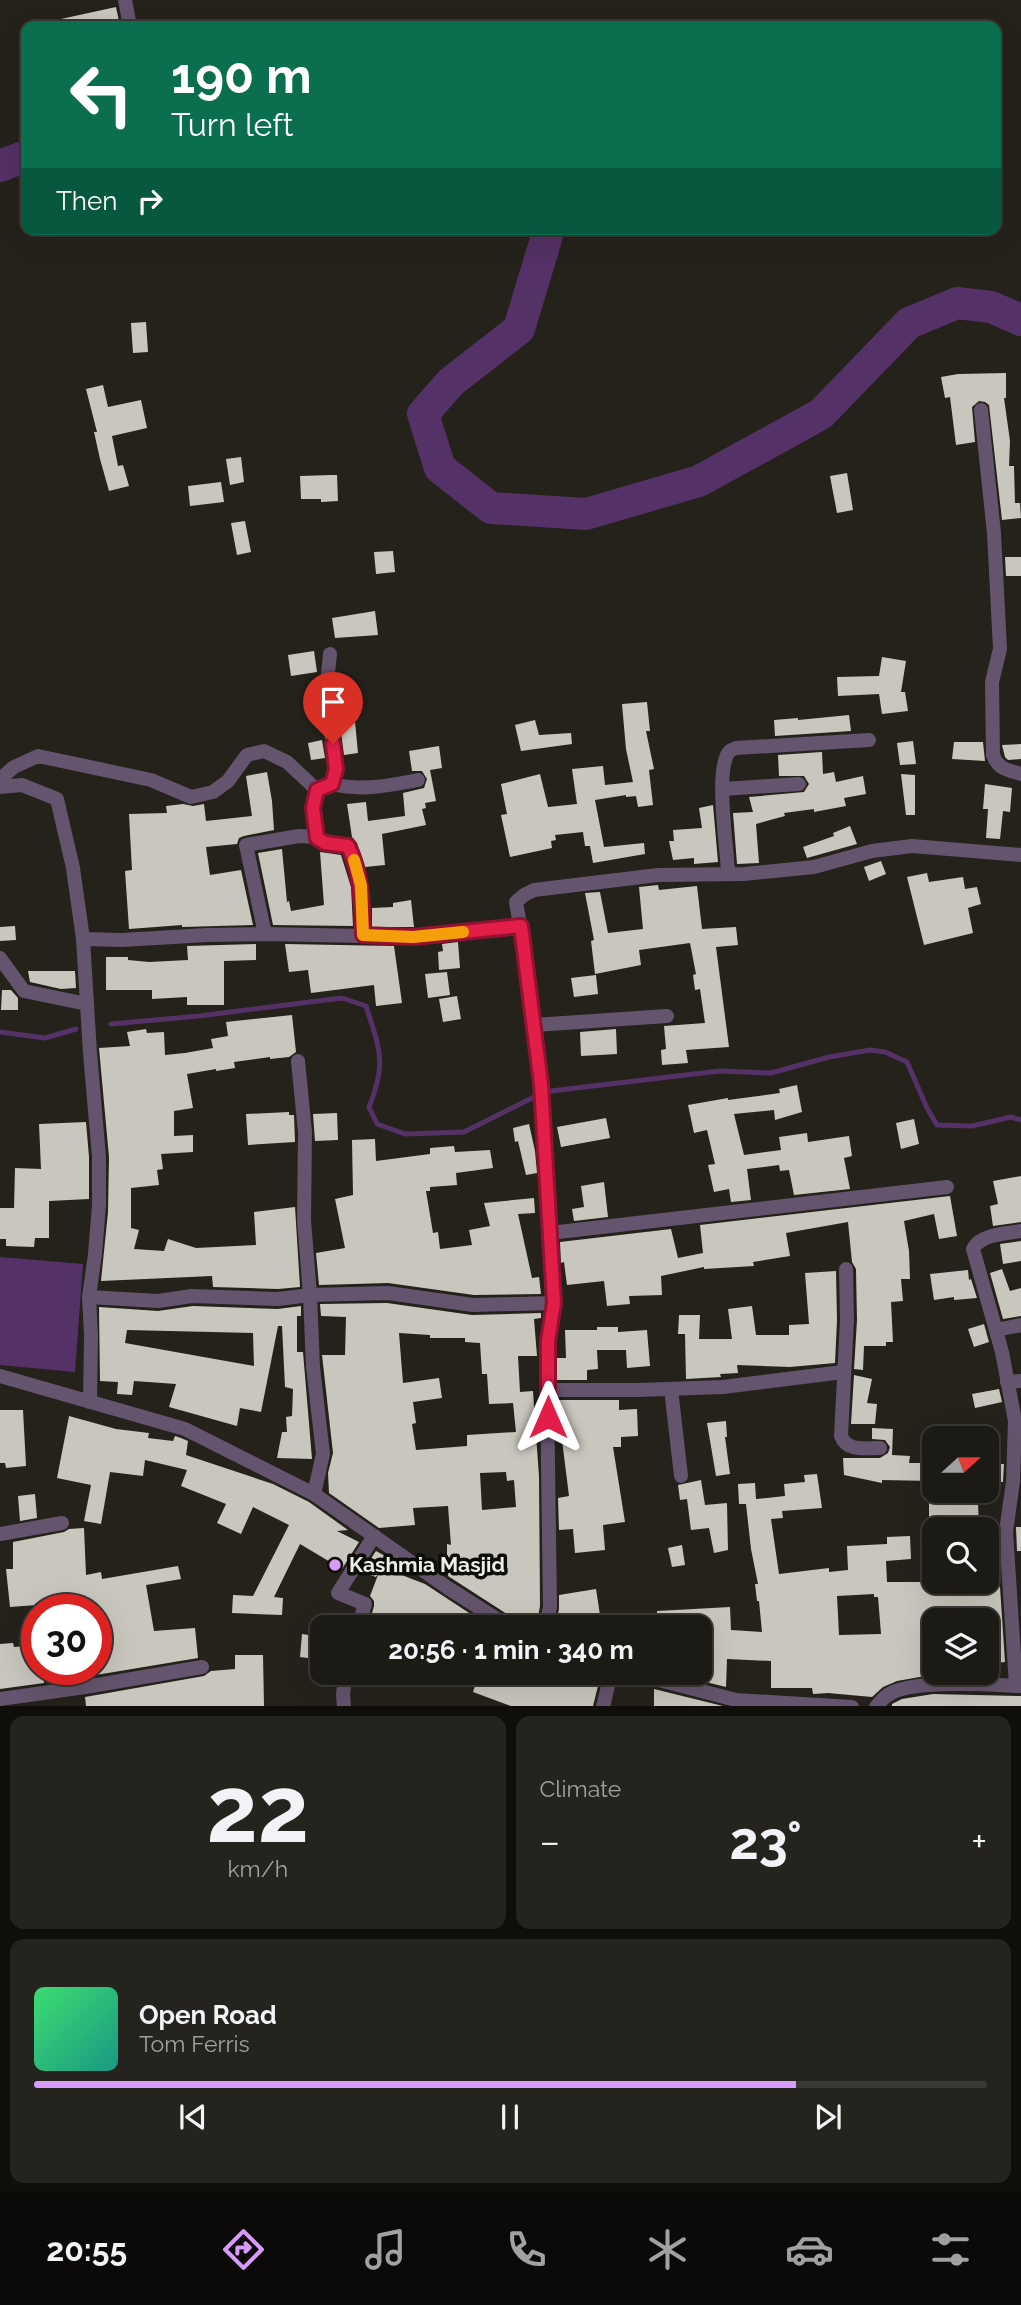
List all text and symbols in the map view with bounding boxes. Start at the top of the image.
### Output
text: 190 m [171,47,312,104]
icon: left [56,49,147,140]
text: Turn left [171,106,293,143]
icon: right [131,182,169,220]
text: Then [56,186,117,216]
pin [303,672,363,744]
icon: arrive [314,683,352,721]
position arrow [511,1380,585,1454]
north arrow [922,1426,999,1503]
map controls [922,1426,999,1685]
button: search [922,1517,999,1594]
place label: Kashmia Masjid [349,1552,505,1577]
marker: Kashmia Masjid [327,1557,343,1573]
speed limit sign: 30 [21,1594,112,1685]
button: layers [922,1608,999,1685]
text: 20:56 · 1 min · 340 m [388,1635,634,1665]
text: 22 [206,1756,309,1863]
text: Climate [540,1775,621,1802]
text: 23° [729,1810,802,1871]
text: − [540,1819,560,1864]
text: + [971,1819,987,1864]
text: km/h [227,1855,288,1882]
text: Open Road [139,2000,277,2030]
text: Tom Ferris [139,2030,250,2057]
icon: previous [174,2098,212,2136]
icon: pause [491,2098,529,2136]
icon: next [809,2098,847,2136]
icon: directions [219,2225,268,2274]
icon: music [361,2225,410,2274]
icon: phone [502,2225,551,2274]
icon: climate [643,2225,692,2274]
icon: car [785,2225,834,2274]
icon: filters [926,2225,975,2274]
text: 20:55 [46,2231,127,2268]

